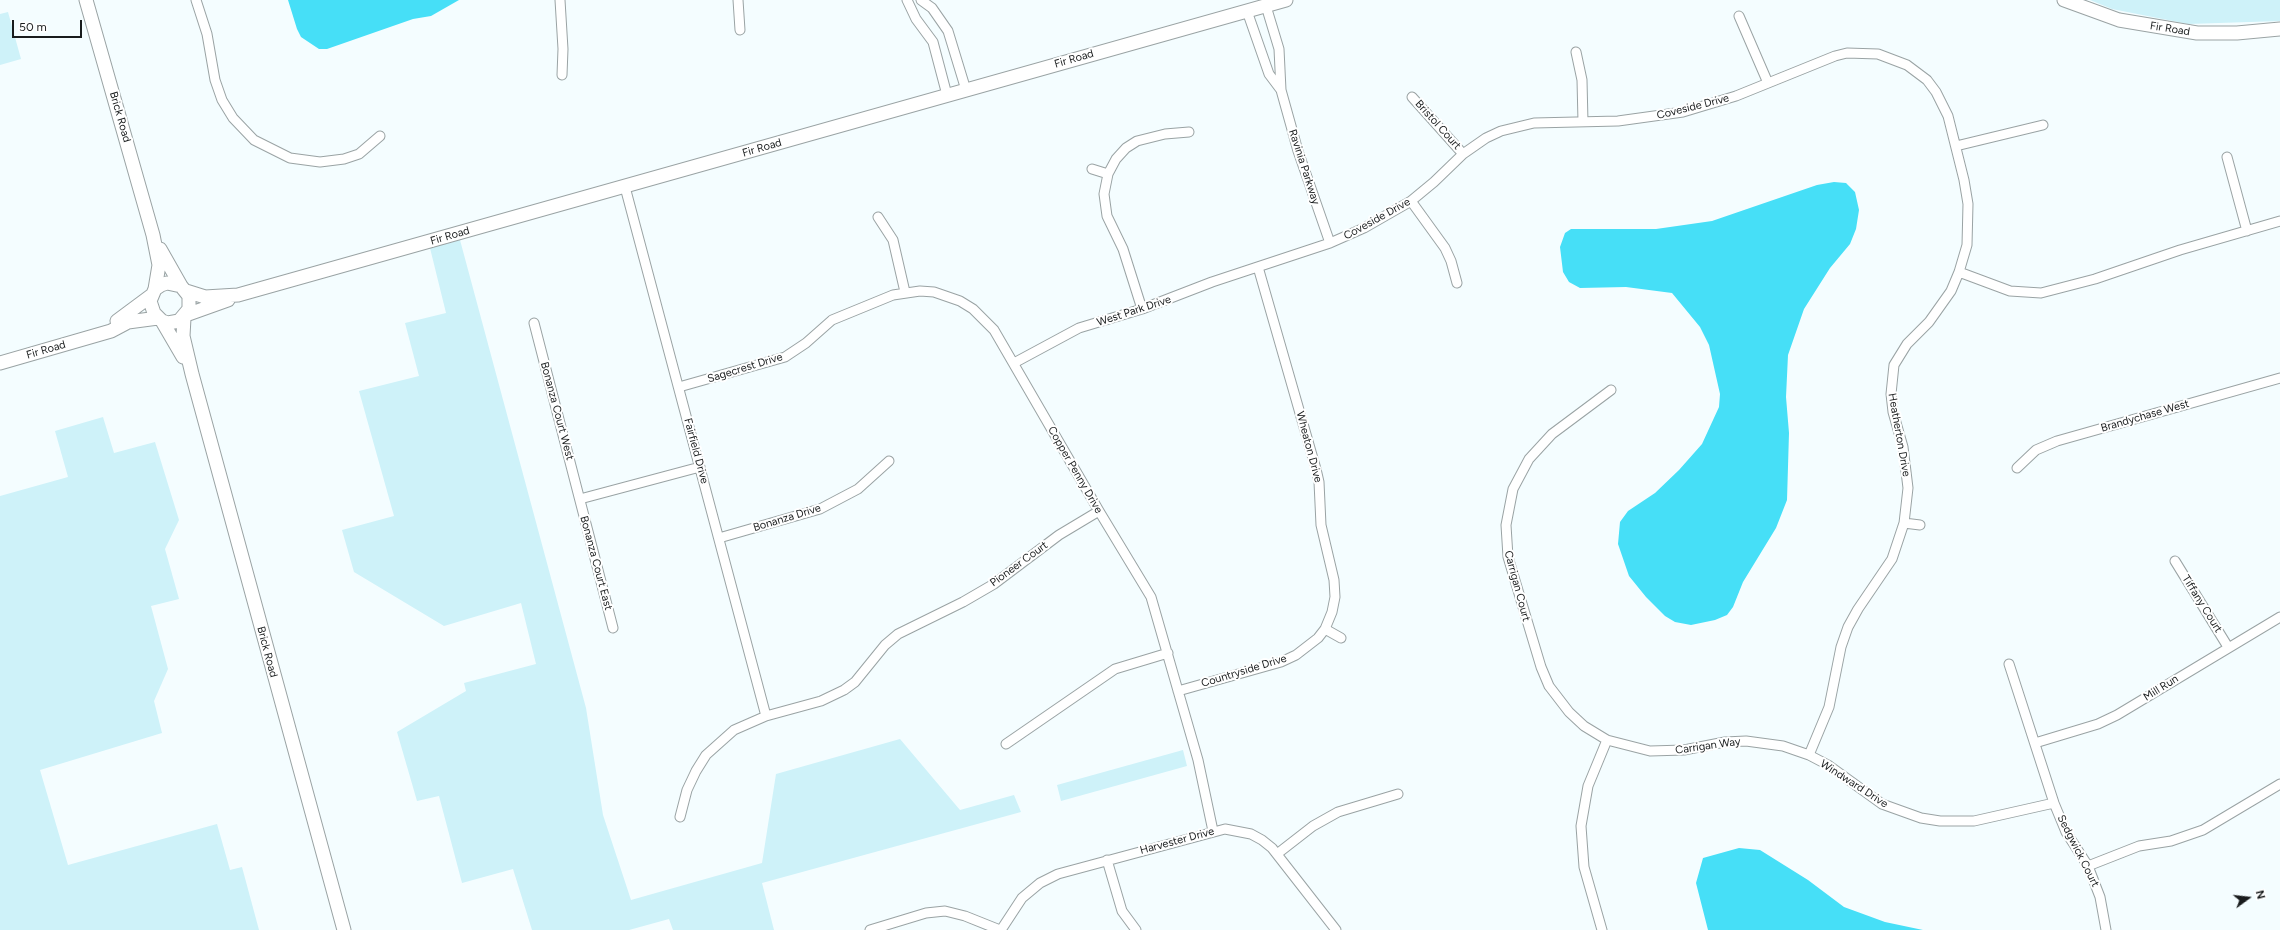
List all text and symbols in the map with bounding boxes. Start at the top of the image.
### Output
scale bar [14,12,84,38]
street label: Fir Road [2149,19,2191,39]
text: 50 m [19,20,47,34]
street label: Fir Road [1053,47,1095,71]
street label: Brick Road [106,90,134,144]
street label: Coveside Drive [1655,92,1731,122]
street label: Bristol Court [1412,98,1464,152]
street label: Ravinia Parkway [1286,128,1322,206]
street label: Fir Road [741,136,783,160]
street label: Coveside Drive [1341,195,1413,243]
street label: Fir Road [429,224,471,248]
street label: West Park Drive [1095,293,1173,329]
street label: Fir Road [25,338,67,362]
street label: Sagecrest Drive [706,350,784,386]
street label: Bonanza Court West [538,360,576,462]
street label: Heatherton Drive [1885,392,1913,478]
street label: Brandychase West [2099,397,2191,435]
street label: Wheaton Drive [1293,410,1325,484]
street label: Fairfield Drive [681,417,711,485]
street label: Copper Penny Drive [1045,424,1105,516]
street label: Bonanza Drive [752,501,822,535]
street label: Bonanza Court East [577,514,615,612]
street label: Pioneer Court [988,539,1050,589]
street label: Carrigan Court [1501,549,1533,623]
street label: Tiffany Court [2179,573,2225,635]
street label: Brick Road [254,625,280,679]
street label: Countryside Drive [1200,652,1288,690]
street label: Mill Run [2141,672,2181,704]
street label: Carrigan Way [1674,735,1742,757]
street label: Windward Drive [1818,757,1890,811]
street label: Sedgwick Court [2054,813,2102,889]
street label: Harvester Drive [1138,825,1216,857]
north arrow [2228,878,2268,918]
text: N [2253,889,2267,901]

